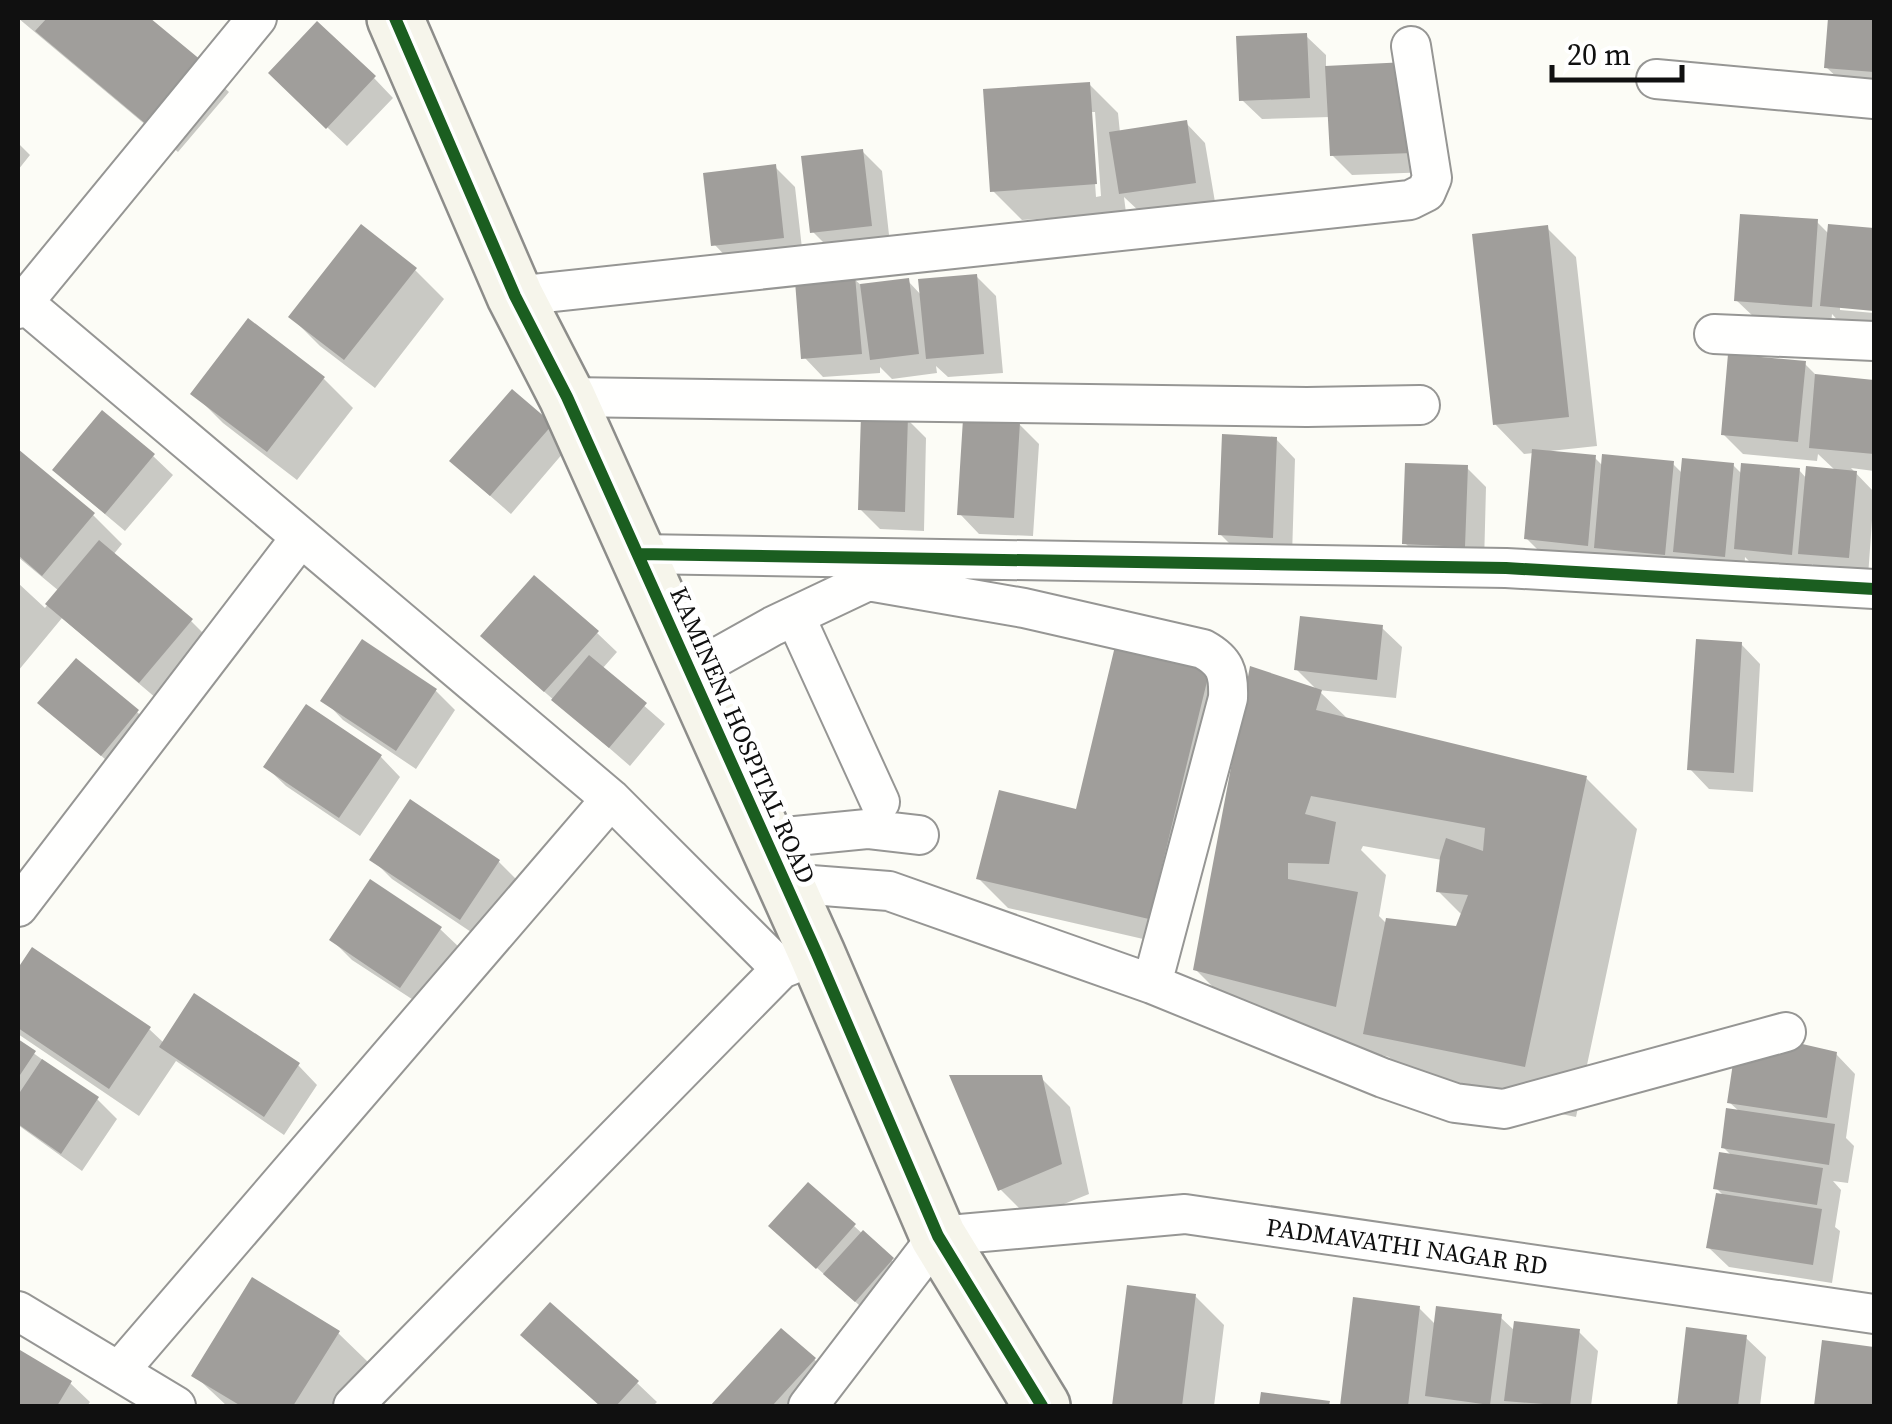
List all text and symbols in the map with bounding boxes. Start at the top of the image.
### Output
scale bar [1552,20,1682,82]
text: 20 m [1567,34,1631,75]
street label: KAMINENI HOSPITAL ROAD [662,581,824,889]
street label: PADMAVATHI NAGAR RD [1264,1209,1550,1283]

